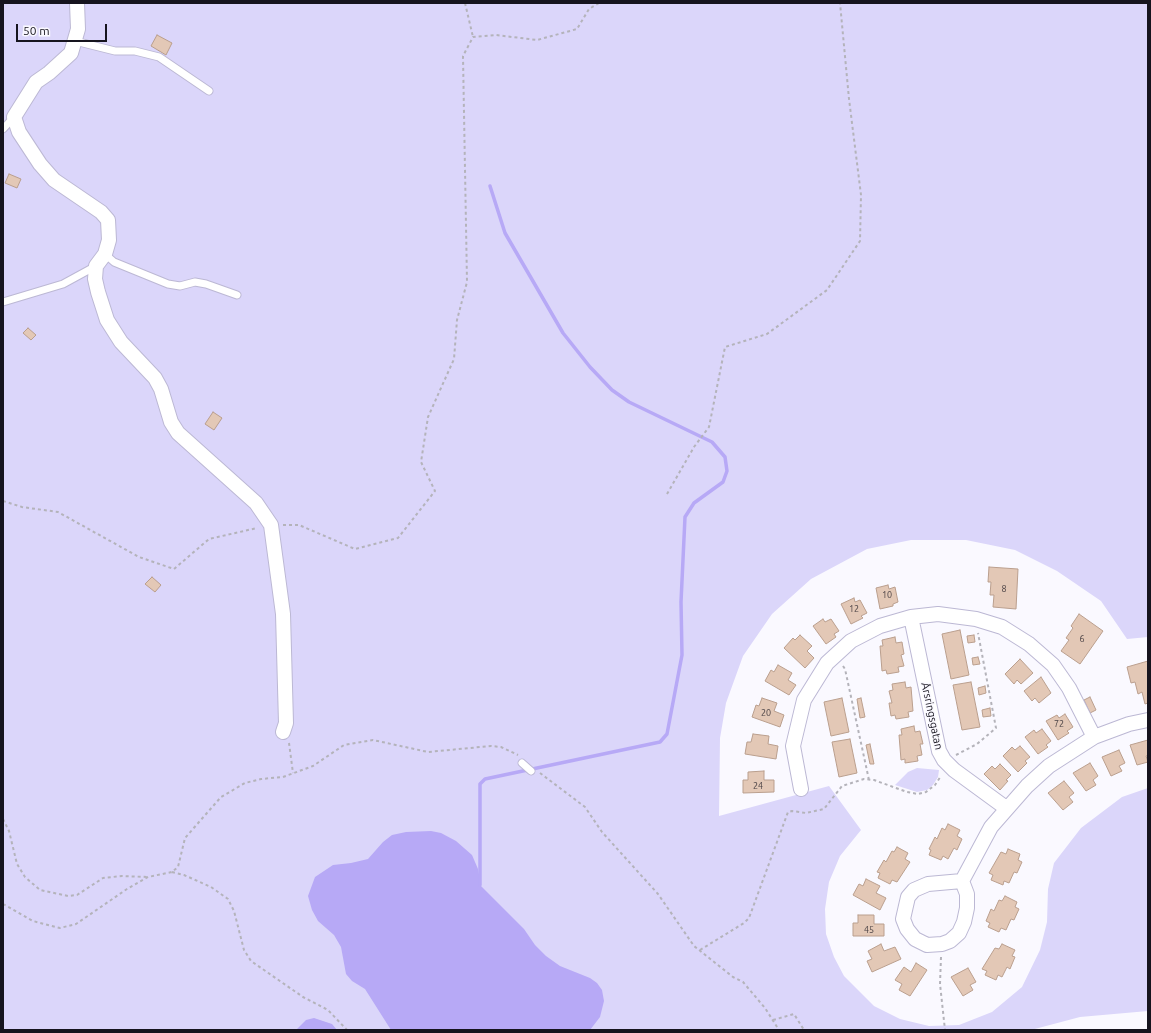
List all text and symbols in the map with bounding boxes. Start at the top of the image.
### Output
scale bar [18,16,109,42]
text: 50 m [23,24,50,37]
house number: 8 [1001,584,1007,594]
house number: 10 [882,590,892,600]
house number: 12 [849,604,859,614]
house number: 6 [1079,634,1085,644]
street label: Årsringsgatan [918,681,946,751]
house number: 20 [761,708,771,718]
house number: 72 [1054,719,1064,729]
house number: 24 [753,781,763,791]
house number: 45 [864,925,874,935]

